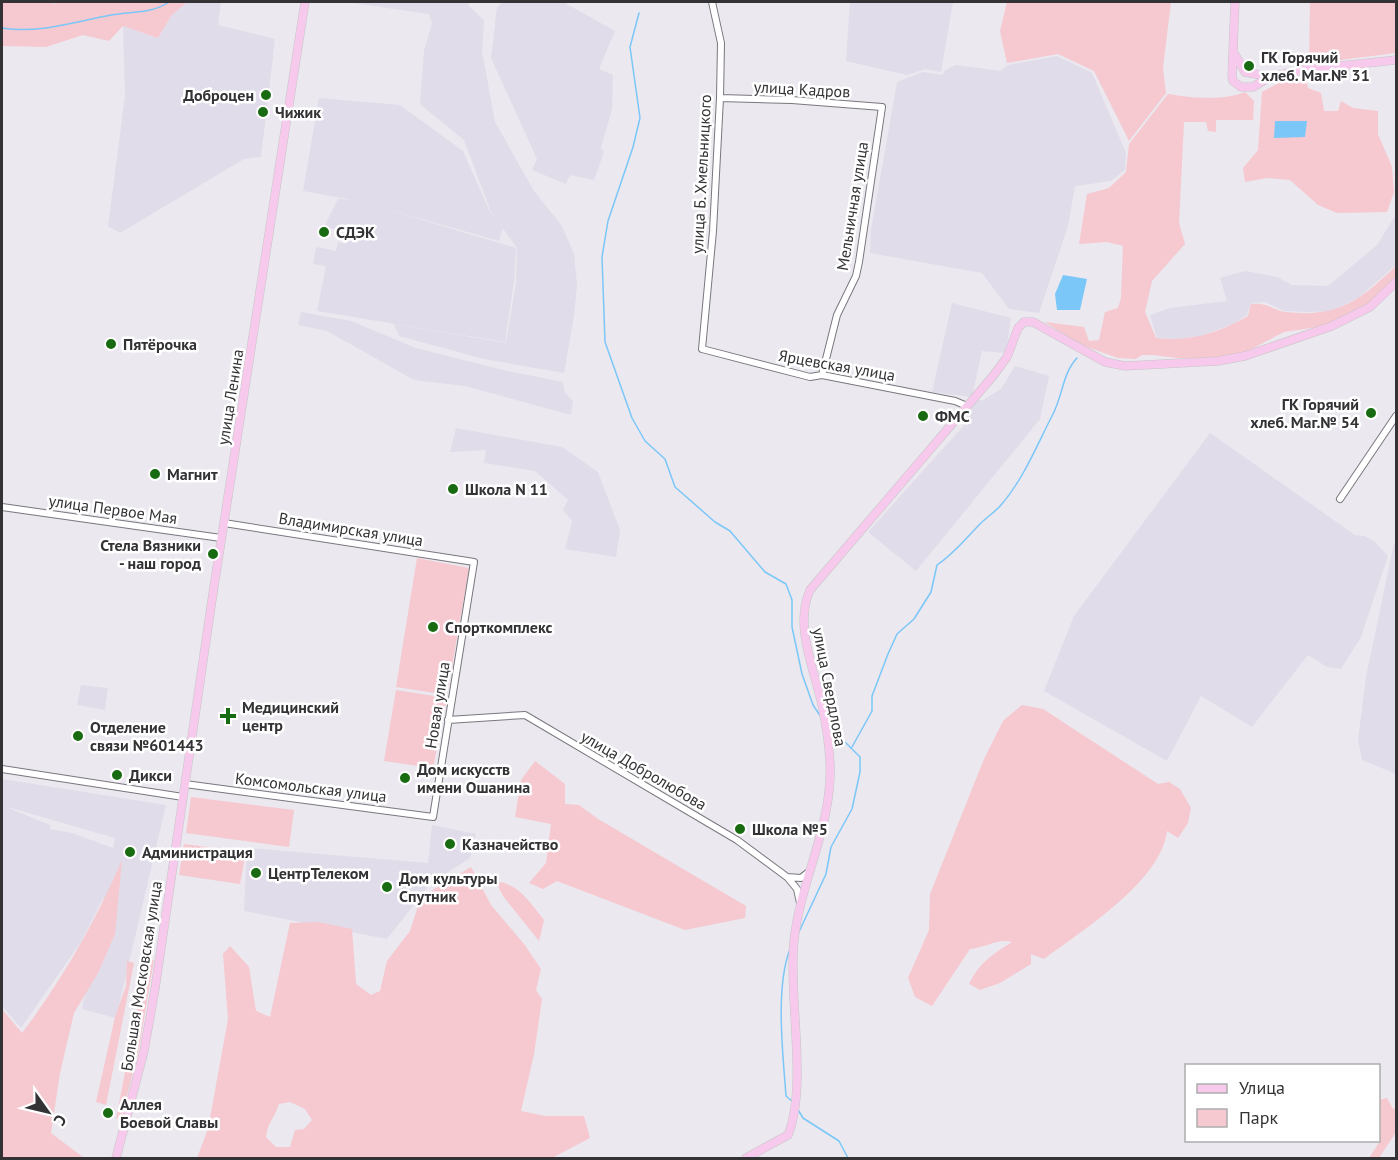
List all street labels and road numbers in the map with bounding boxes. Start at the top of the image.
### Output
street label: улица Кадров [753,76,851,102]
street label: улица Б. Хмельницкого [687,94,715,254]
street label: Мельничная улица [832,140,872,272]
street label: Ярцевская улица [777,345,897,385]
street label: улица Ленина [213,348,247,446]
street label: улица Первое Мая [47,490,179,528]
street label: Владимирская улица [277,508,425,550]
street label: улица Свердлова [809,626,851,748]
street label: Новая улица [420,660,454,750]
street label: улица Добролюбова [578,726,710,814]
street label: Комсомольская улица [234,768,388,806]
street label: Большая Московская улица [116,880,166,1072]

